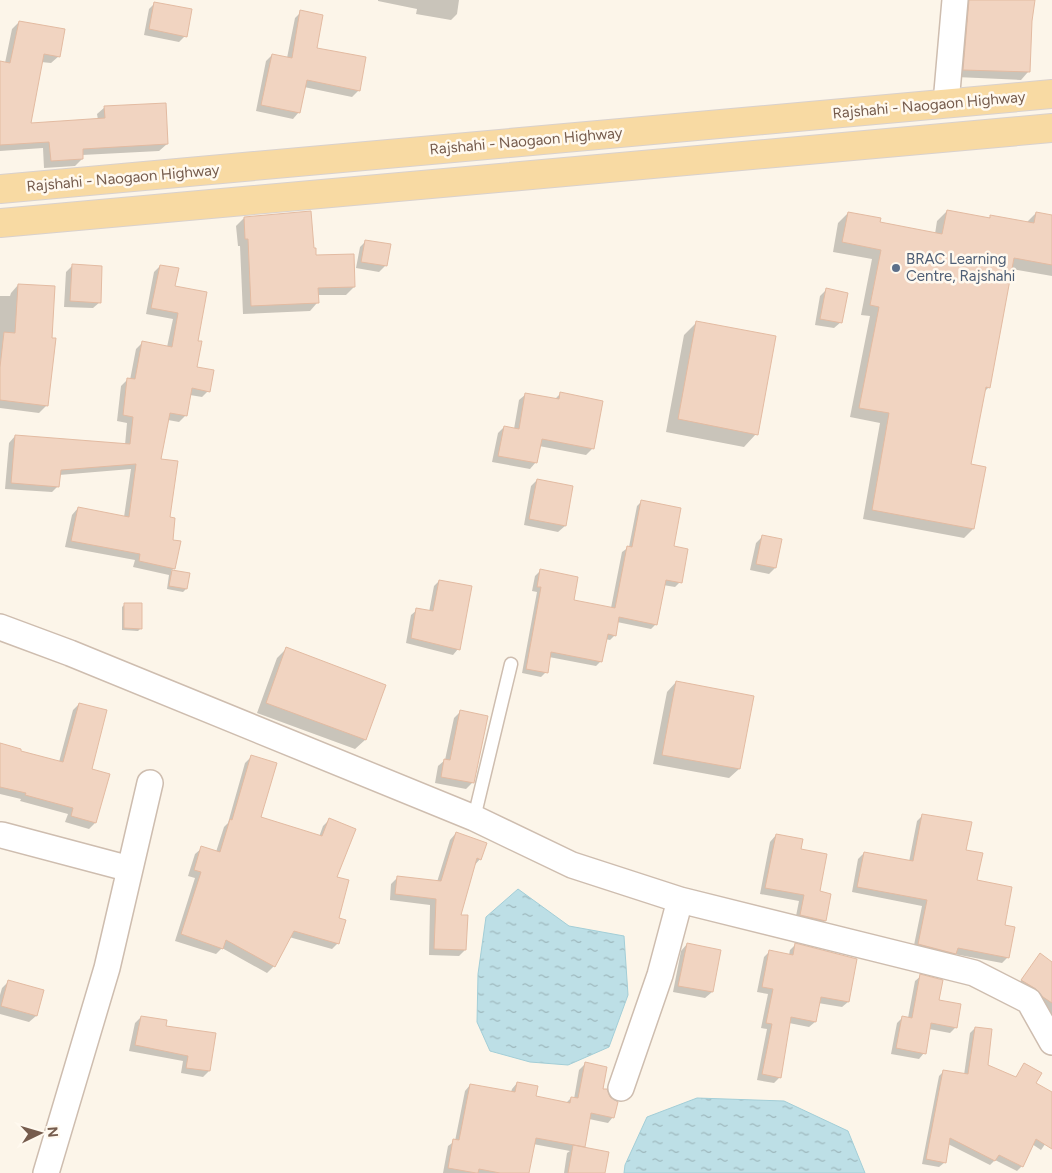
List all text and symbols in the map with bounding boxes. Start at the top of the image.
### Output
street label: Rajshahi - Naogaon Highway [832,88,1026,122]
street label: Rajshahi - Naogaon Highway [429,124,623,158]
street label: Rajshahi - Naogaon Highway [26,161,220,195]
place label: BRAC Learning Centre, Rajshahi [906,250,1015,285]
marker: BRAC Learning Centre, Rajshahi [890,262,902,274]
north arrow [15,1108,65,1158]
text: N [44,1126,61,1138]

